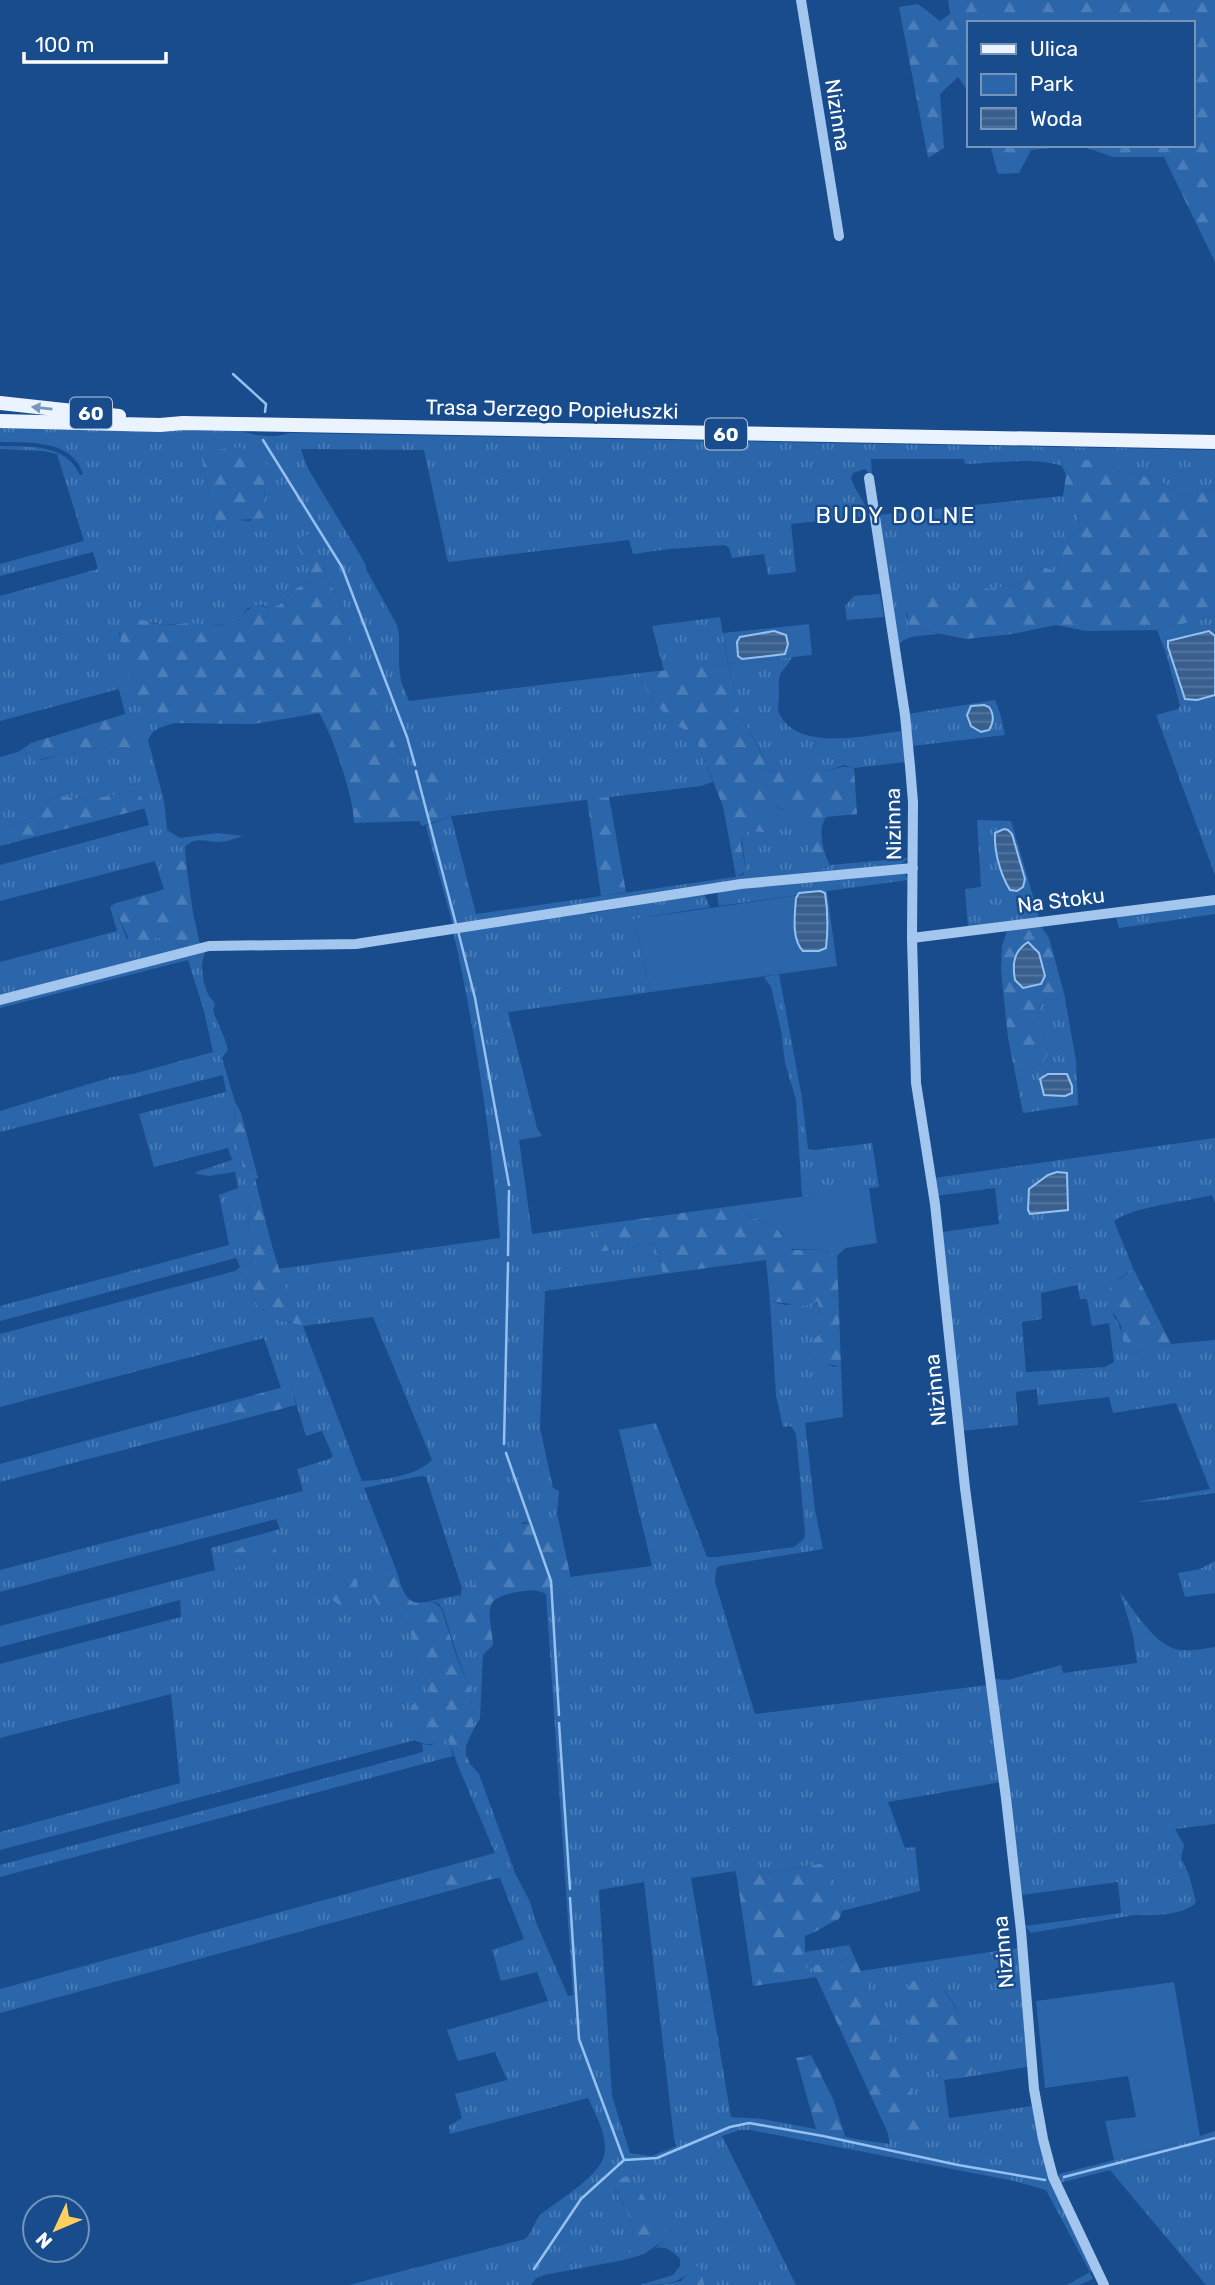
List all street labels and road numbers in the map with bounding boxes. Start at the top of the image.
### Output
street label: Nizinna [820,77,856,153]
street label: Trasa Jerzego Popiełuszki [425,394,679,424]
road number: 60 [70,398,112,428]
road number: 60 [705,418,747,449]
street label: Nizinna [880,788,906,860]
street label: Na Stoku [1016,882,1106,918]
street label: Nizinna [919,1353,951,1427]
street label: Nizinna [987,1915,1019,1989]

